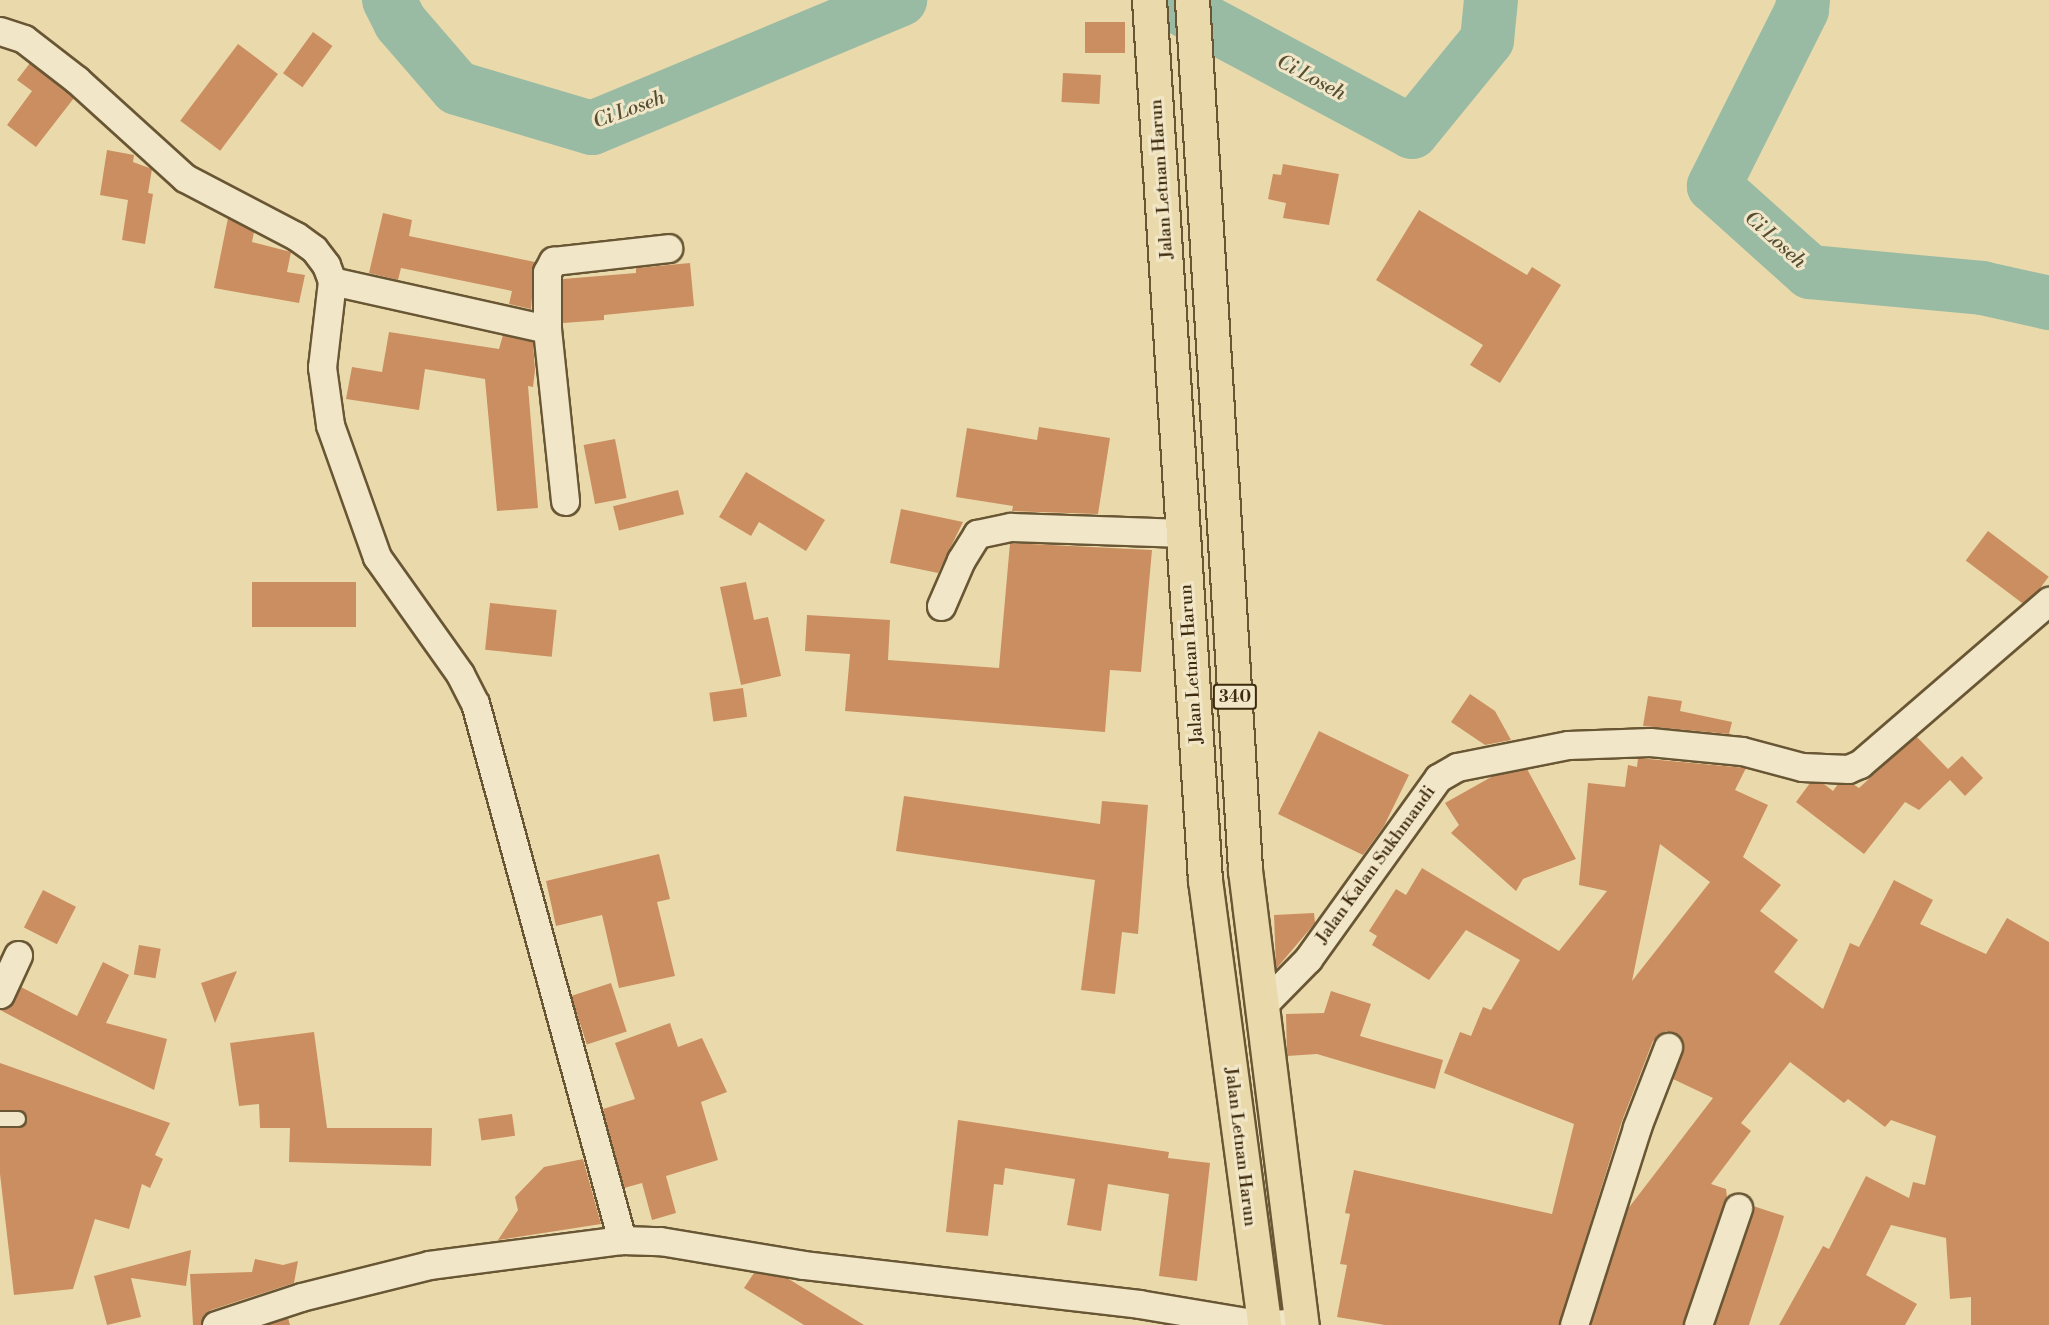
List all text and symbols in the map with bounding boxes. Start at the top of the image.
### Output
water label: Ci Loseh [1272,50,1350,106]
water label: Ci Loseh [590,86,668,134]
street label: Jalan Letnan Harun [1146,98,1178,260]
water label: Ci Loseh [1739,206,1811,274]
street label: Jalan Letnan Harun [1176,583,1208,745]
road number: 340 [1212,684,1258,710]
street label: Jalan Kalan Sukhmandi [1311,782,1441,948]
street label: Jalan Letnan Harun [1220,1066,1260,1228]

